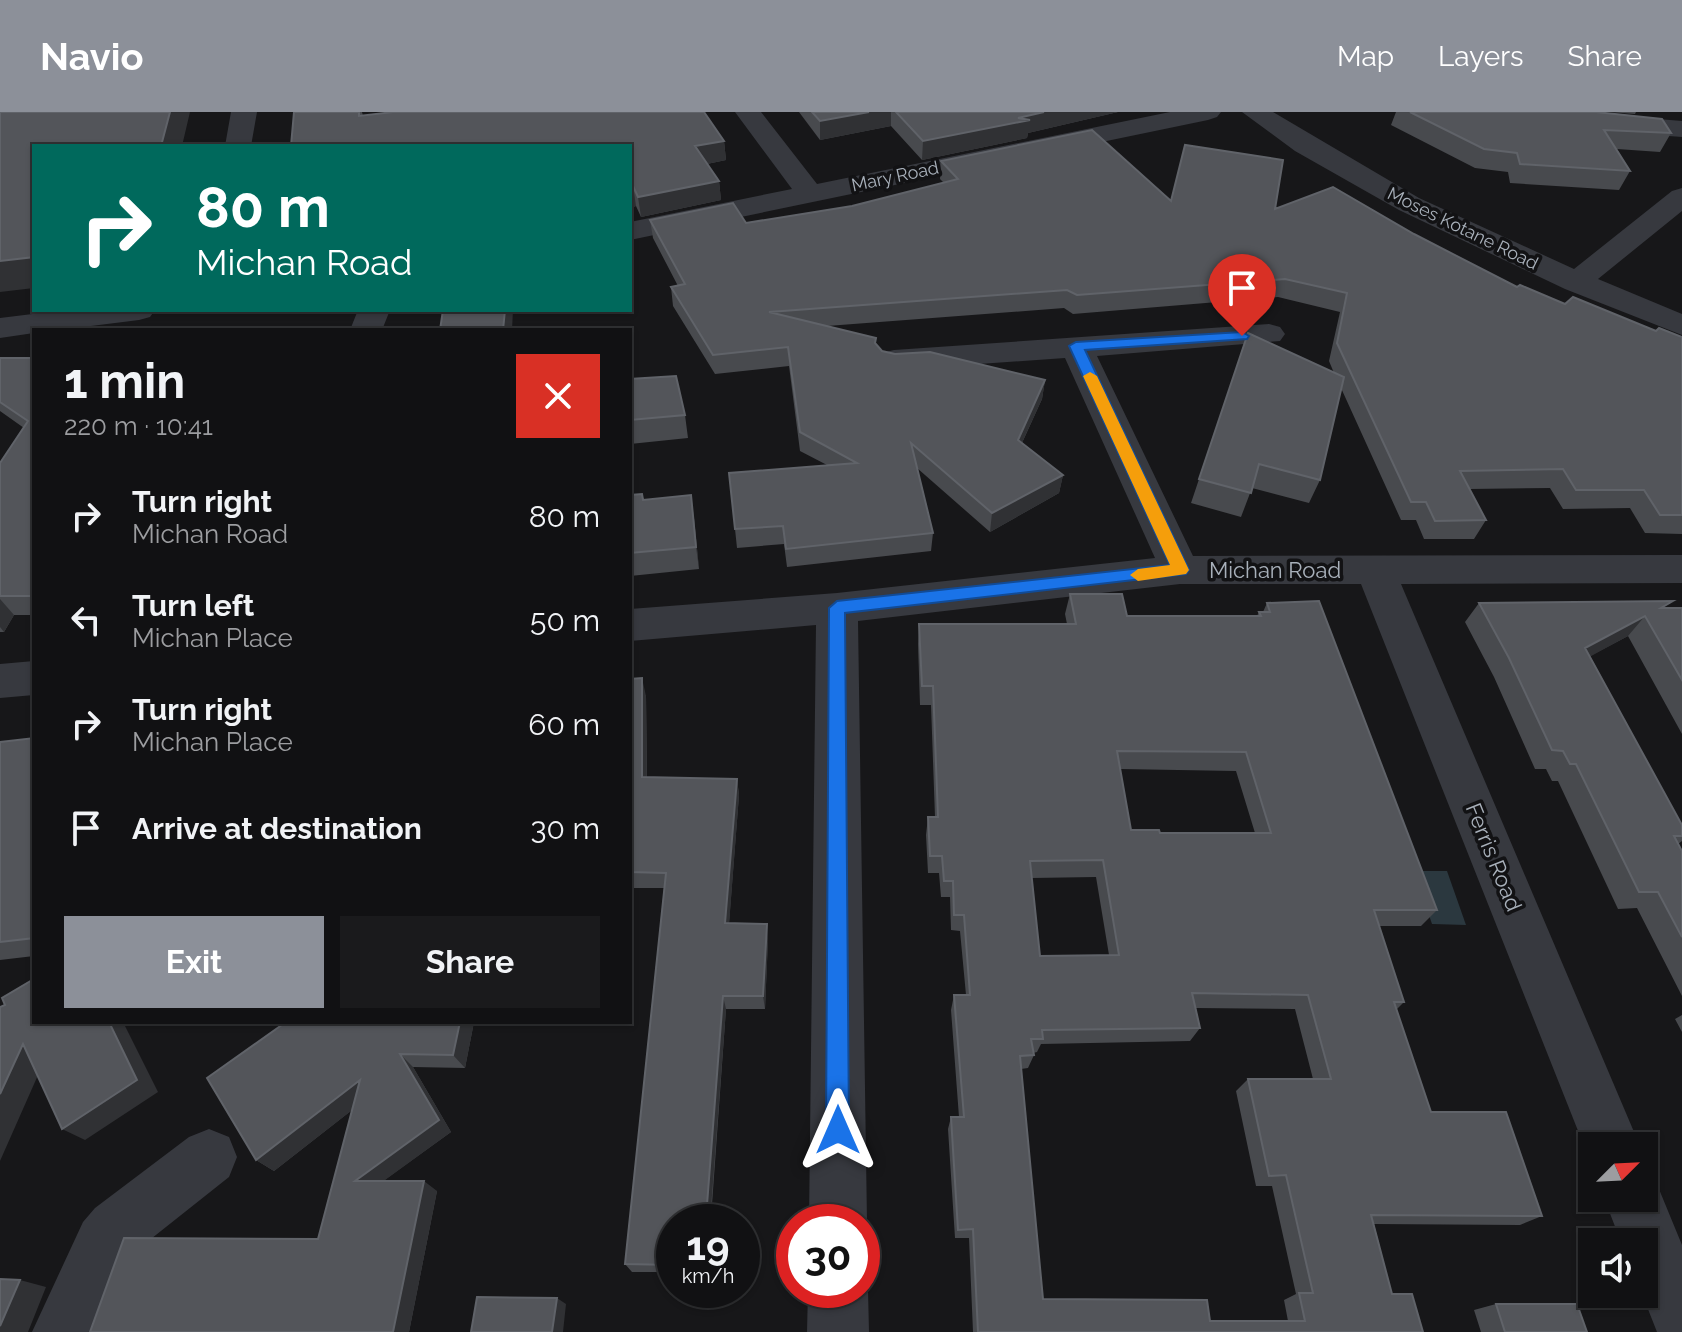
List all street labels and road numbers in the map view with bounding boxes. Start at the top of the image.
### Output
street label: Mary Road [849,156,941,196]
street label: Moses Kotane Road [1384,182,1542,274]
street label: Michan Road [1209,557,1341,583]
street label: Ferris Road [1461,799,1527,915]

